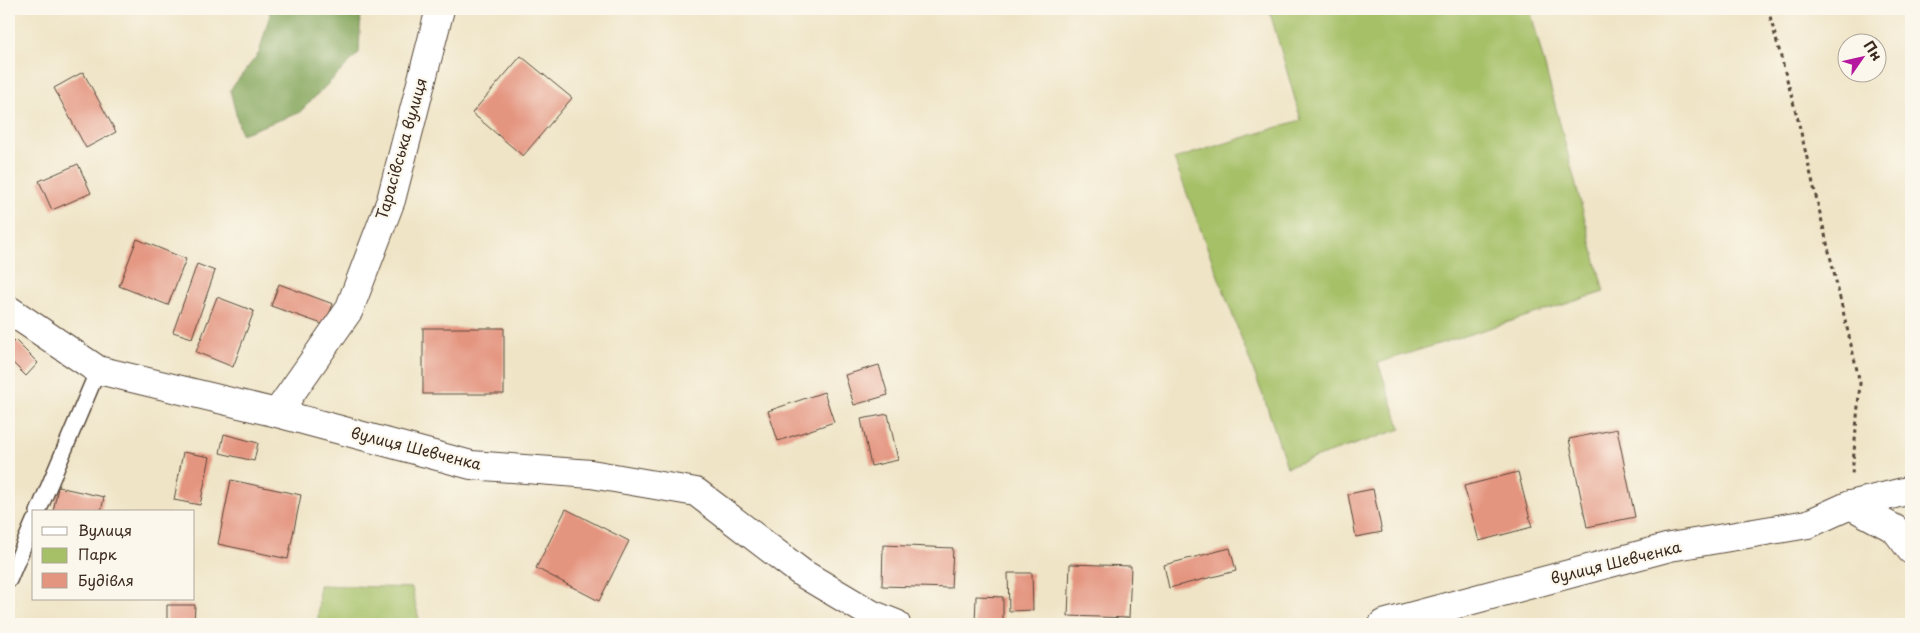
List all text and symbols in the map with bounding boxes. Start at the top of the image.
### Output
north arrow [1838,32,1888,82]
text: Пн [1859,36,1888,65]
street label: Тарасівська вулиця [369,75,432,222]
street label: вулиця Шевченка [349,420,485,475]
legend [32,510,195,600]
text: Вулиця [78,518,132,541]
street label: вулиця Шевченка [1548,534,1684,589]
text: Парк [78,542,117,565]
text: Будівля [78,568,134,591]

